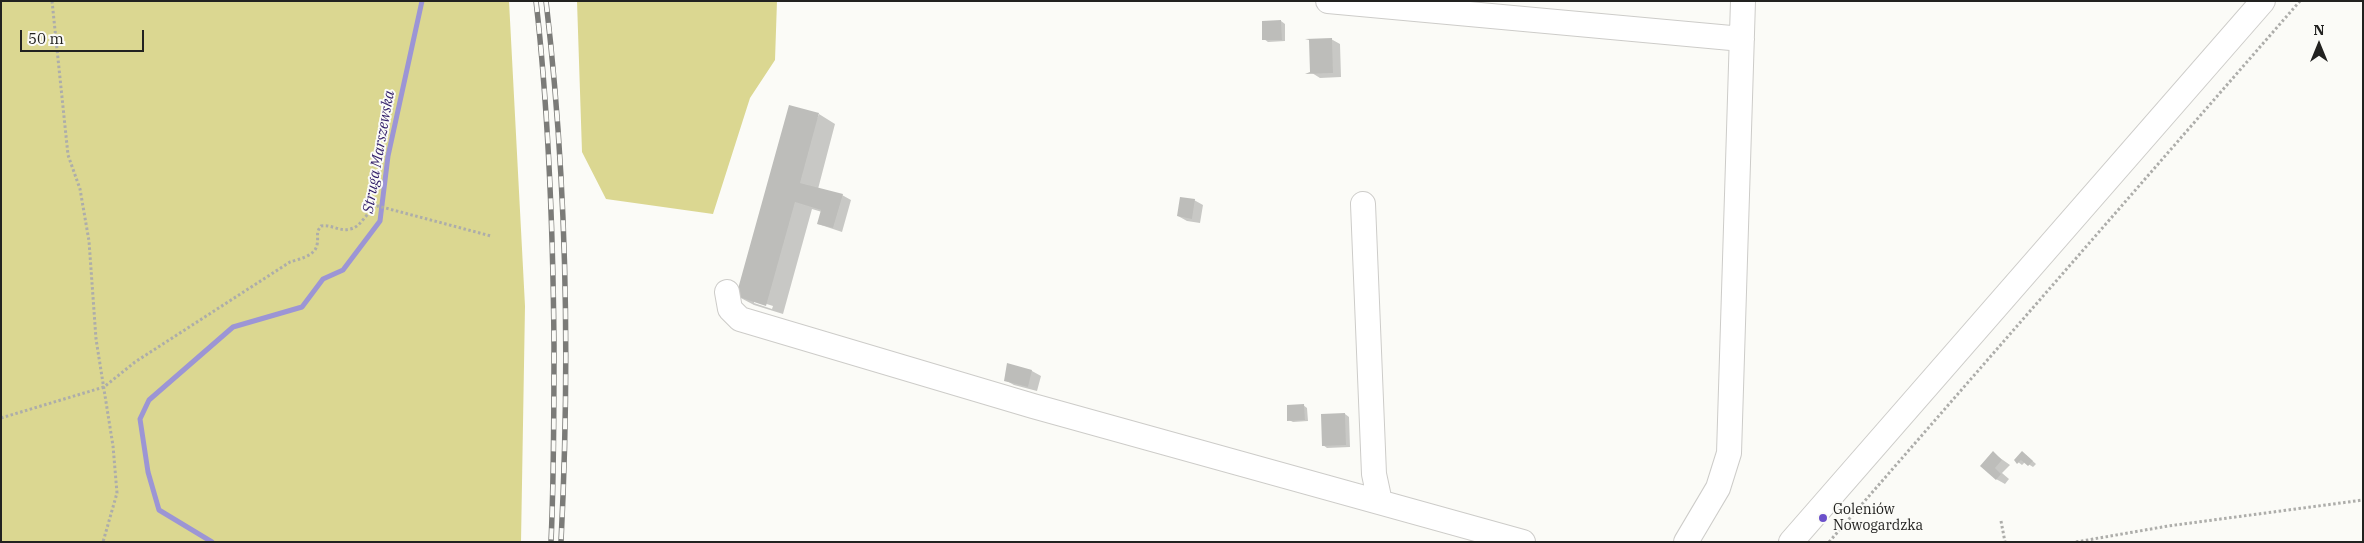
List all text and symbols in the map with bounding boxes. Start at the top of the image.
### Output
scale bar [22,20,146,52]
north arrow [2294,20,2344,70]
text: N [2313,21,2325,39]
text: 50 m [28,29,64,48]
water label: Struga Marszewska [359,89,399,215]
place label: Goleniów Nowogardzka [1833,502,1923,534]
marker: Goleniów Nowogardzka [1817,512,1829,524]

